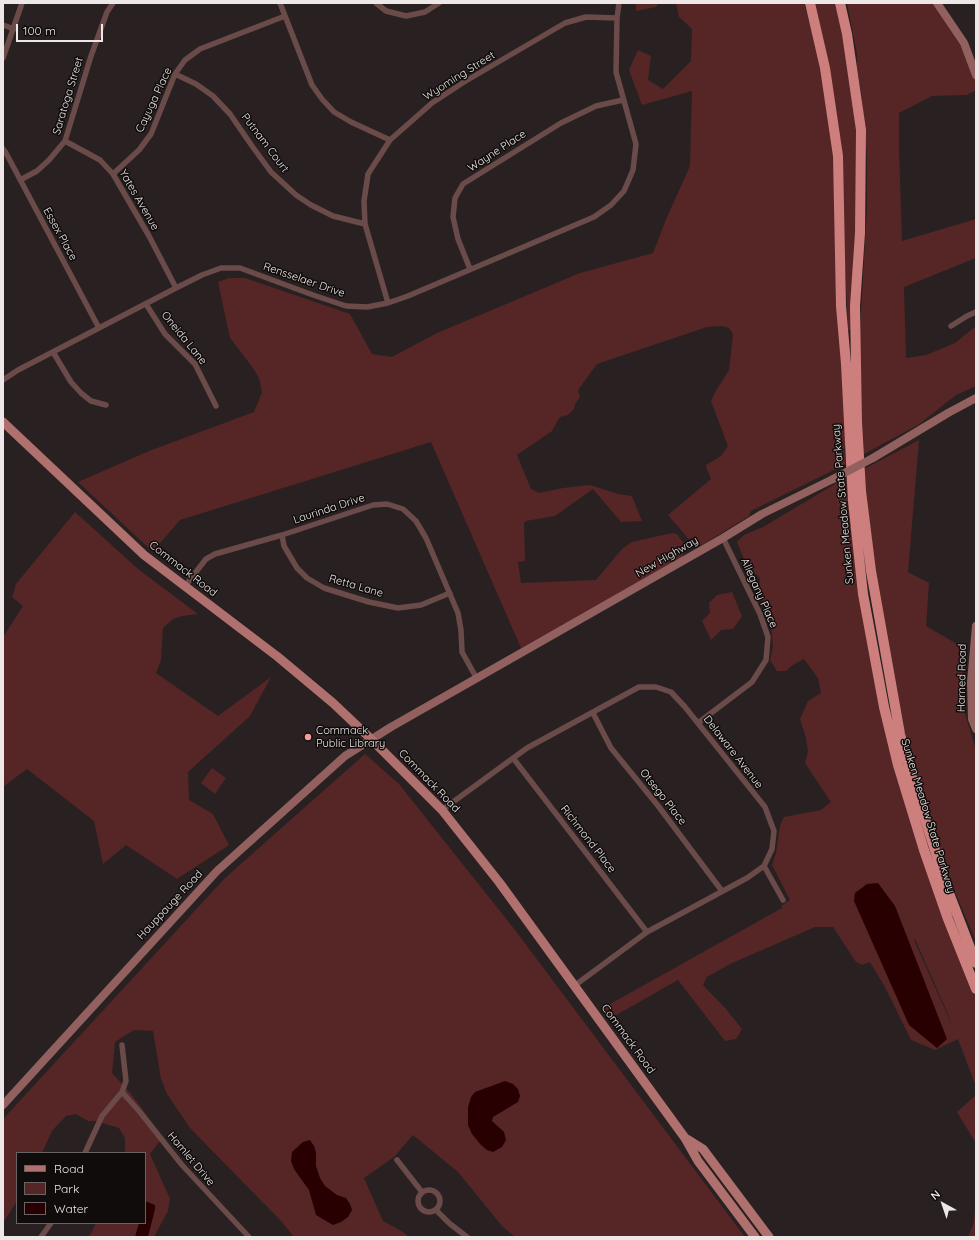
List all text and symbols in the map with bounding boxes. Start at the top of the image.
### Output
scale bar [18,16,105,42]
text: 100 m [23,23,56,38]
street label: Wyoming Street [421,49,497,103]
street label: Saratoga Street [50,56,86,136]
street label: Cayuga Place [133,65,175,135]
street label: Putnam Court [238,111,292,175]
street label: Wayne Place [465,127,529,175]
street label: Yates Avenue [116,167,162,233]
street label: Essex Place [40,205,80,263]
street label: Rensselaer Drive [261,260,347,300]
street label: Oneida Lane [158,309,210,367]
street label: Sunken Meadow State Parkway [829,423,857,585]
street label: Laurinda Drive [292,491,366,527]
street label: New Highway [633,534,701,580]
street label: Commack Road [146,538,220,600]
street label: Allegany Place [738,556,780,630]
street label: Retta Lane [327,572,385,600]
street label: Harned Road [955,644,969,712]
street label: Delaware Avenue [700,713,766,791]
place label: Commack Public Library [316,724,385,750]
marker: Commack Public Library [303,732,313,742]
street label: Sunken Meadow State Parkway [898,737,958,895]
street label: Commack Road [396,747,462,815]
street label: Otsego Place [637,766,689,828]
street label: Richmond Place [558,803,618,875]
street label: Hauppauge Road [135,868,205,942]
street label: Commack Road [598,1002,658,1076]
street label: Hamlet Drive [165,1129,217,1189]
legend [16,1152,146,1224]
text: Road [54,1161,84,1176]
text: Park [54,1181,79,1196]
north arrow [923,1184,963,1224]
text: N [928,1187,943,1203]
text: Water [54,1201,88,1216]

